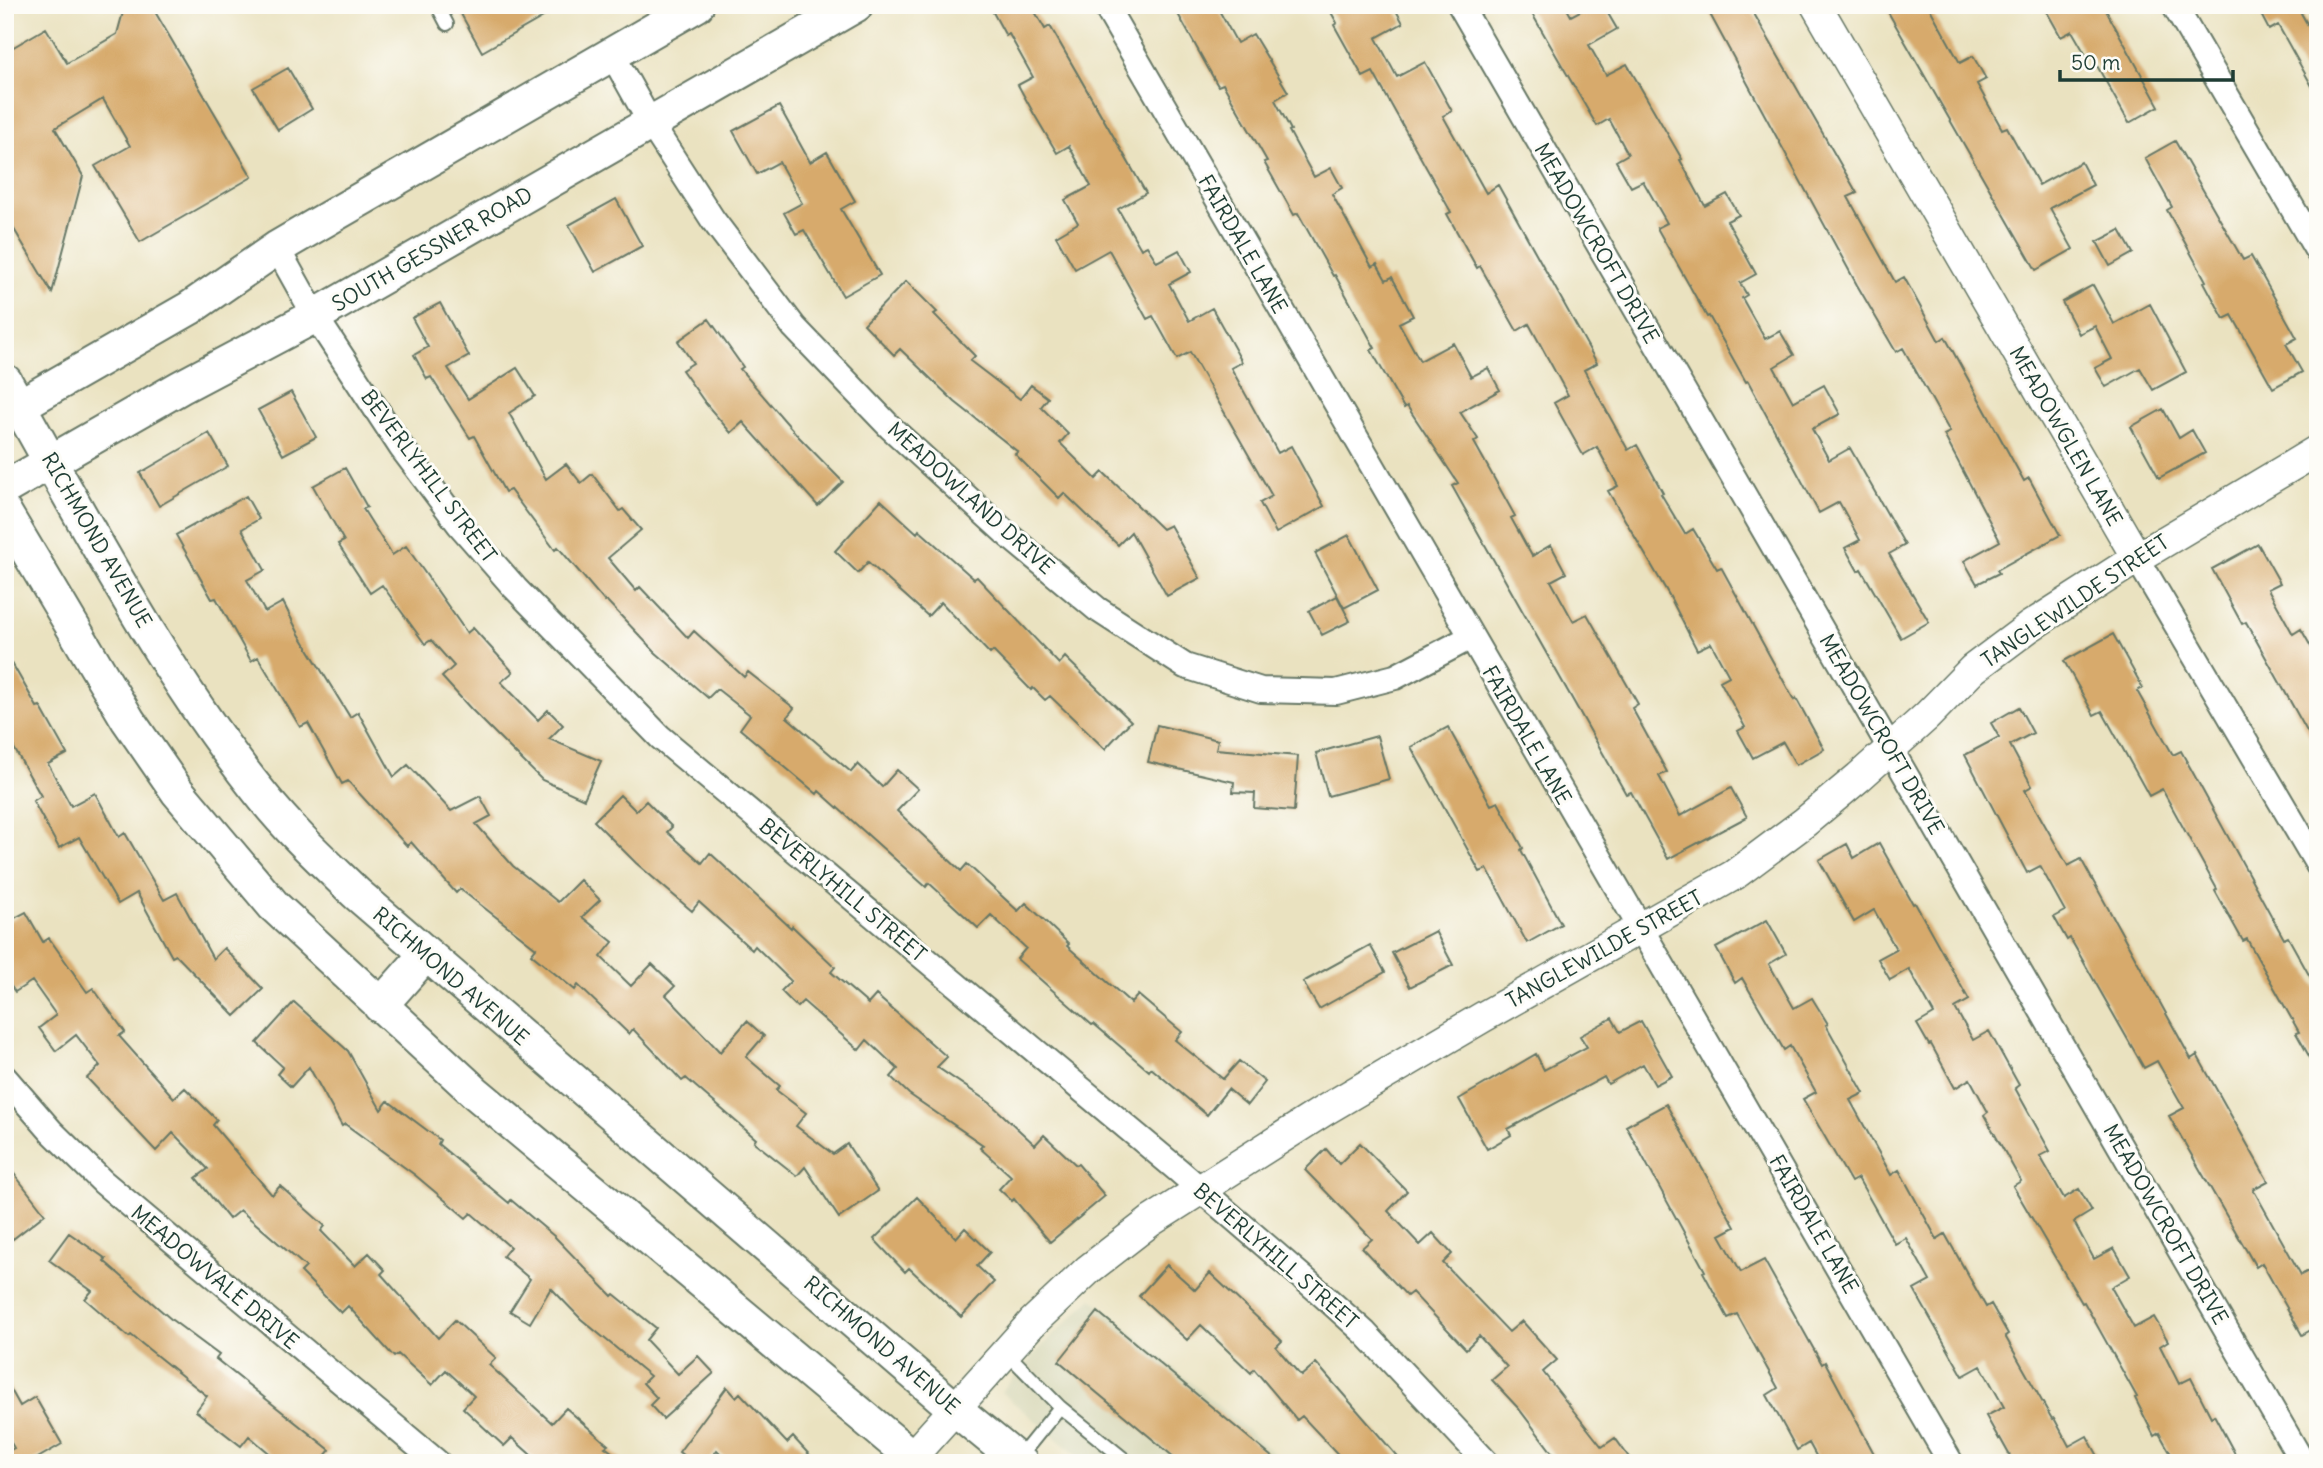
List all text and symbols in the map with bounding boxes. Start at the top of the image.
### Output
scale bar [2060,38,2234,82]
text: 50 m [2071,49,2120,76]
street label: MEADOWCROFT DRIVE [1529,138,1665,348]
street label: FAIRDALE LANE [1192,170,1294,318]
street label: SOUTH GESSNER ROAD [327,181,537,317]
street label: MEADOWGLEN LANE [2004,341,2128,531]
street label: BEVERLYHILL STREET [355,384,503,568]
street label: MEADOWLAND DRIVE [882,416,1060,580]
street label: RICHMOND AVENUE [36,447,158,633]
street label: TANGLEWILDE STREET [1976,528,2174,674]
street label: MEADOWCROFT DRIVE [1814,629,1950,839]
street label: FAIRDALE LANE [1476,661,1578,809]
street label: BEVERLYHILL STREET [754,812,932,968]
street label: TANGLEWILDE STREET [1501,884,1707,1014]
street label: RICHMOND AVENUE [367,901,535,1051]
street label: MEADOWCROFT DRIVE [2098,1119,2234,1329]
street label: FAIRDALE LANE [1763,1150,1865,1298]
street label: BEVERLYHILL STREET [1188,1177,1364,1335]
street label: MEADOWVALE DRIVE [126,1199,304,1355]
street label: RICHMOND AVENUE [798,1270,966,1420]

